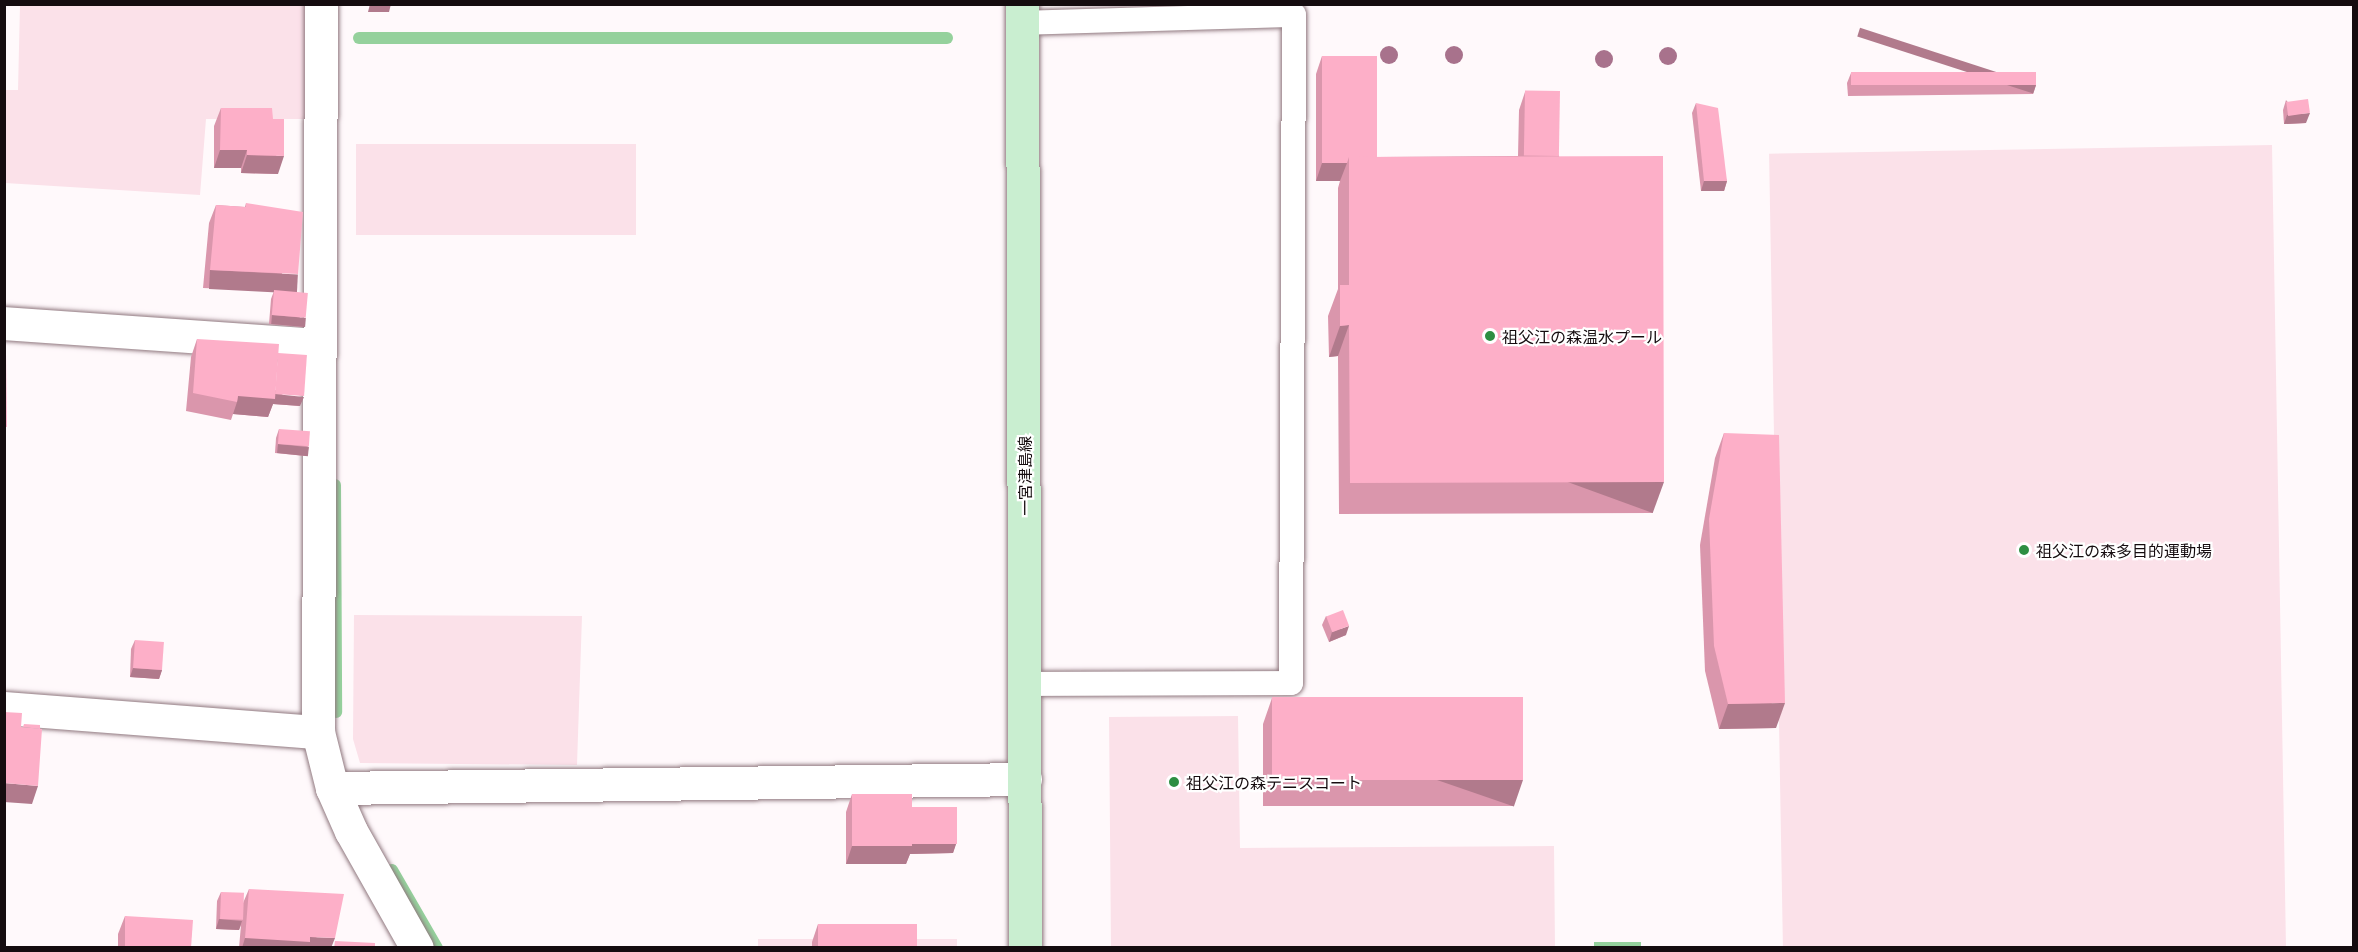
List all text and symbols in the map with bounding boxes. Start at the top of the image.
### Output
place label: 祖父江の森温水プール [1502,326,1662,346]
marker: 祖父江の森温水プール [1483,329,1497,343]
street label: 一宮津島線 [1014,436,1034,516]
place label: 祖父江の森多目的運動場 [2036,540,2212,560]
marker: 祖父江の森多目的運動場 [2017,543,2031,557]
place label: 祖父江の森テニスコート [1186,772,1362,792]
marker: 祖父江の森テニスコート [1167,775,1181,789]

